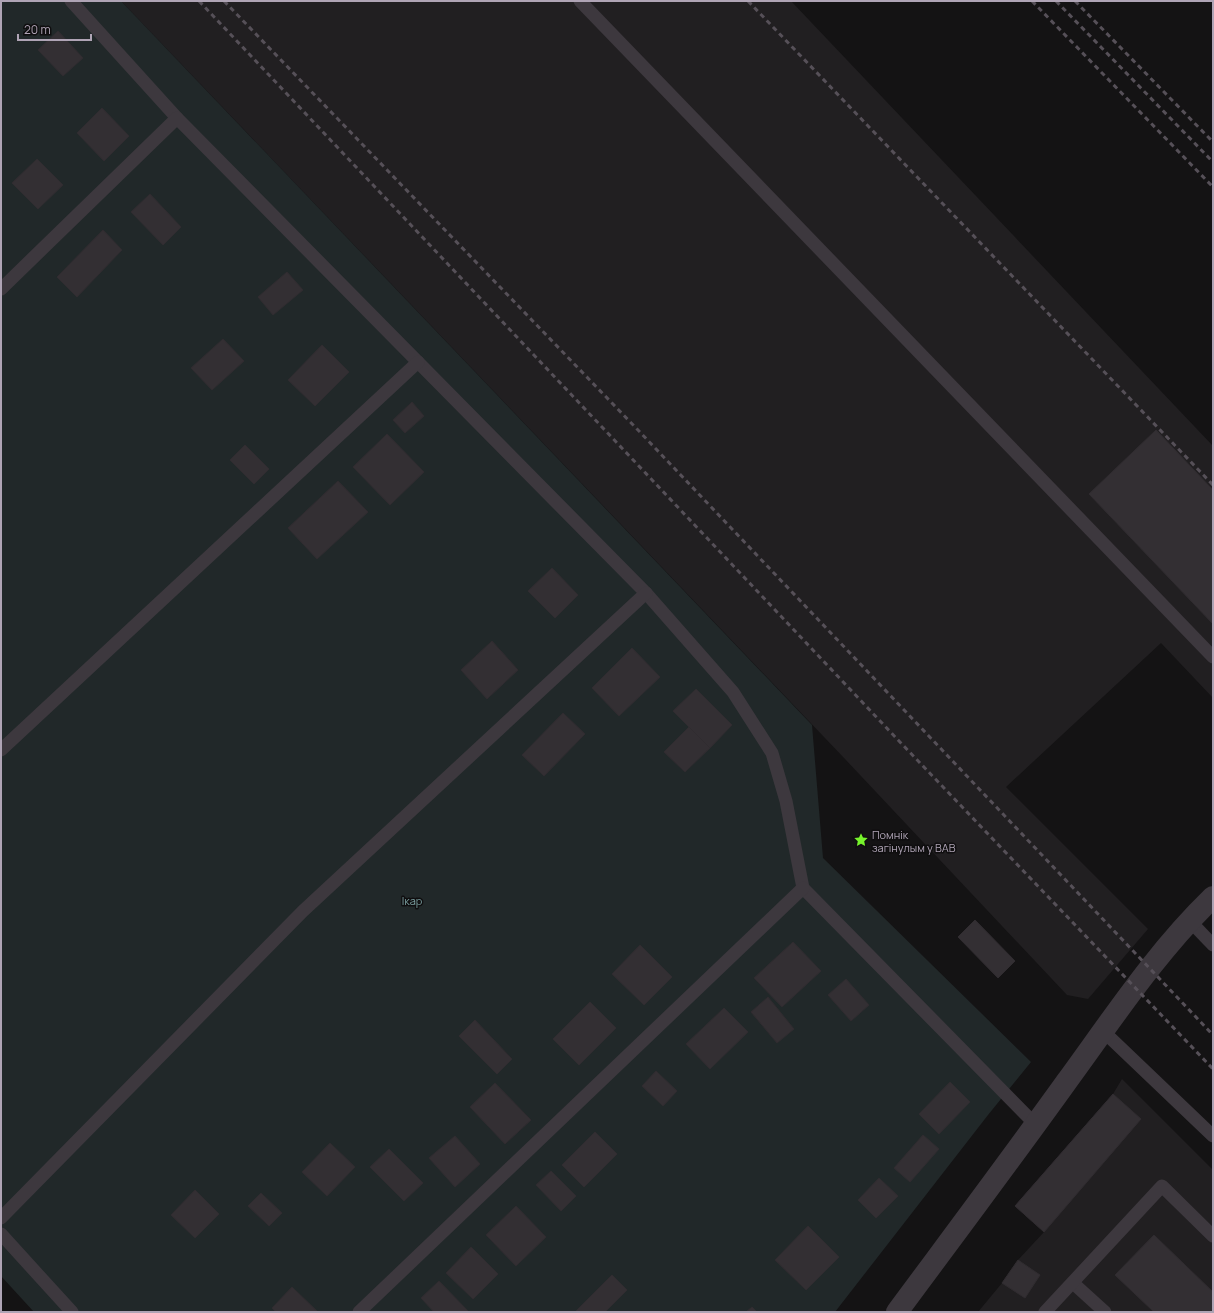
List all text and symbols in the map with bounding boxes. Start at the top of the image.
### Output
scale bar [18,16,91,42]
text: 20 m [24,21,51,38]
place label: Помнік загінулым у ВАВ [872,827,956,855]
place icon: Помнік загінулым у ВАВ [853,832,869,848]
park label: Ікар [402,893,423,908]

